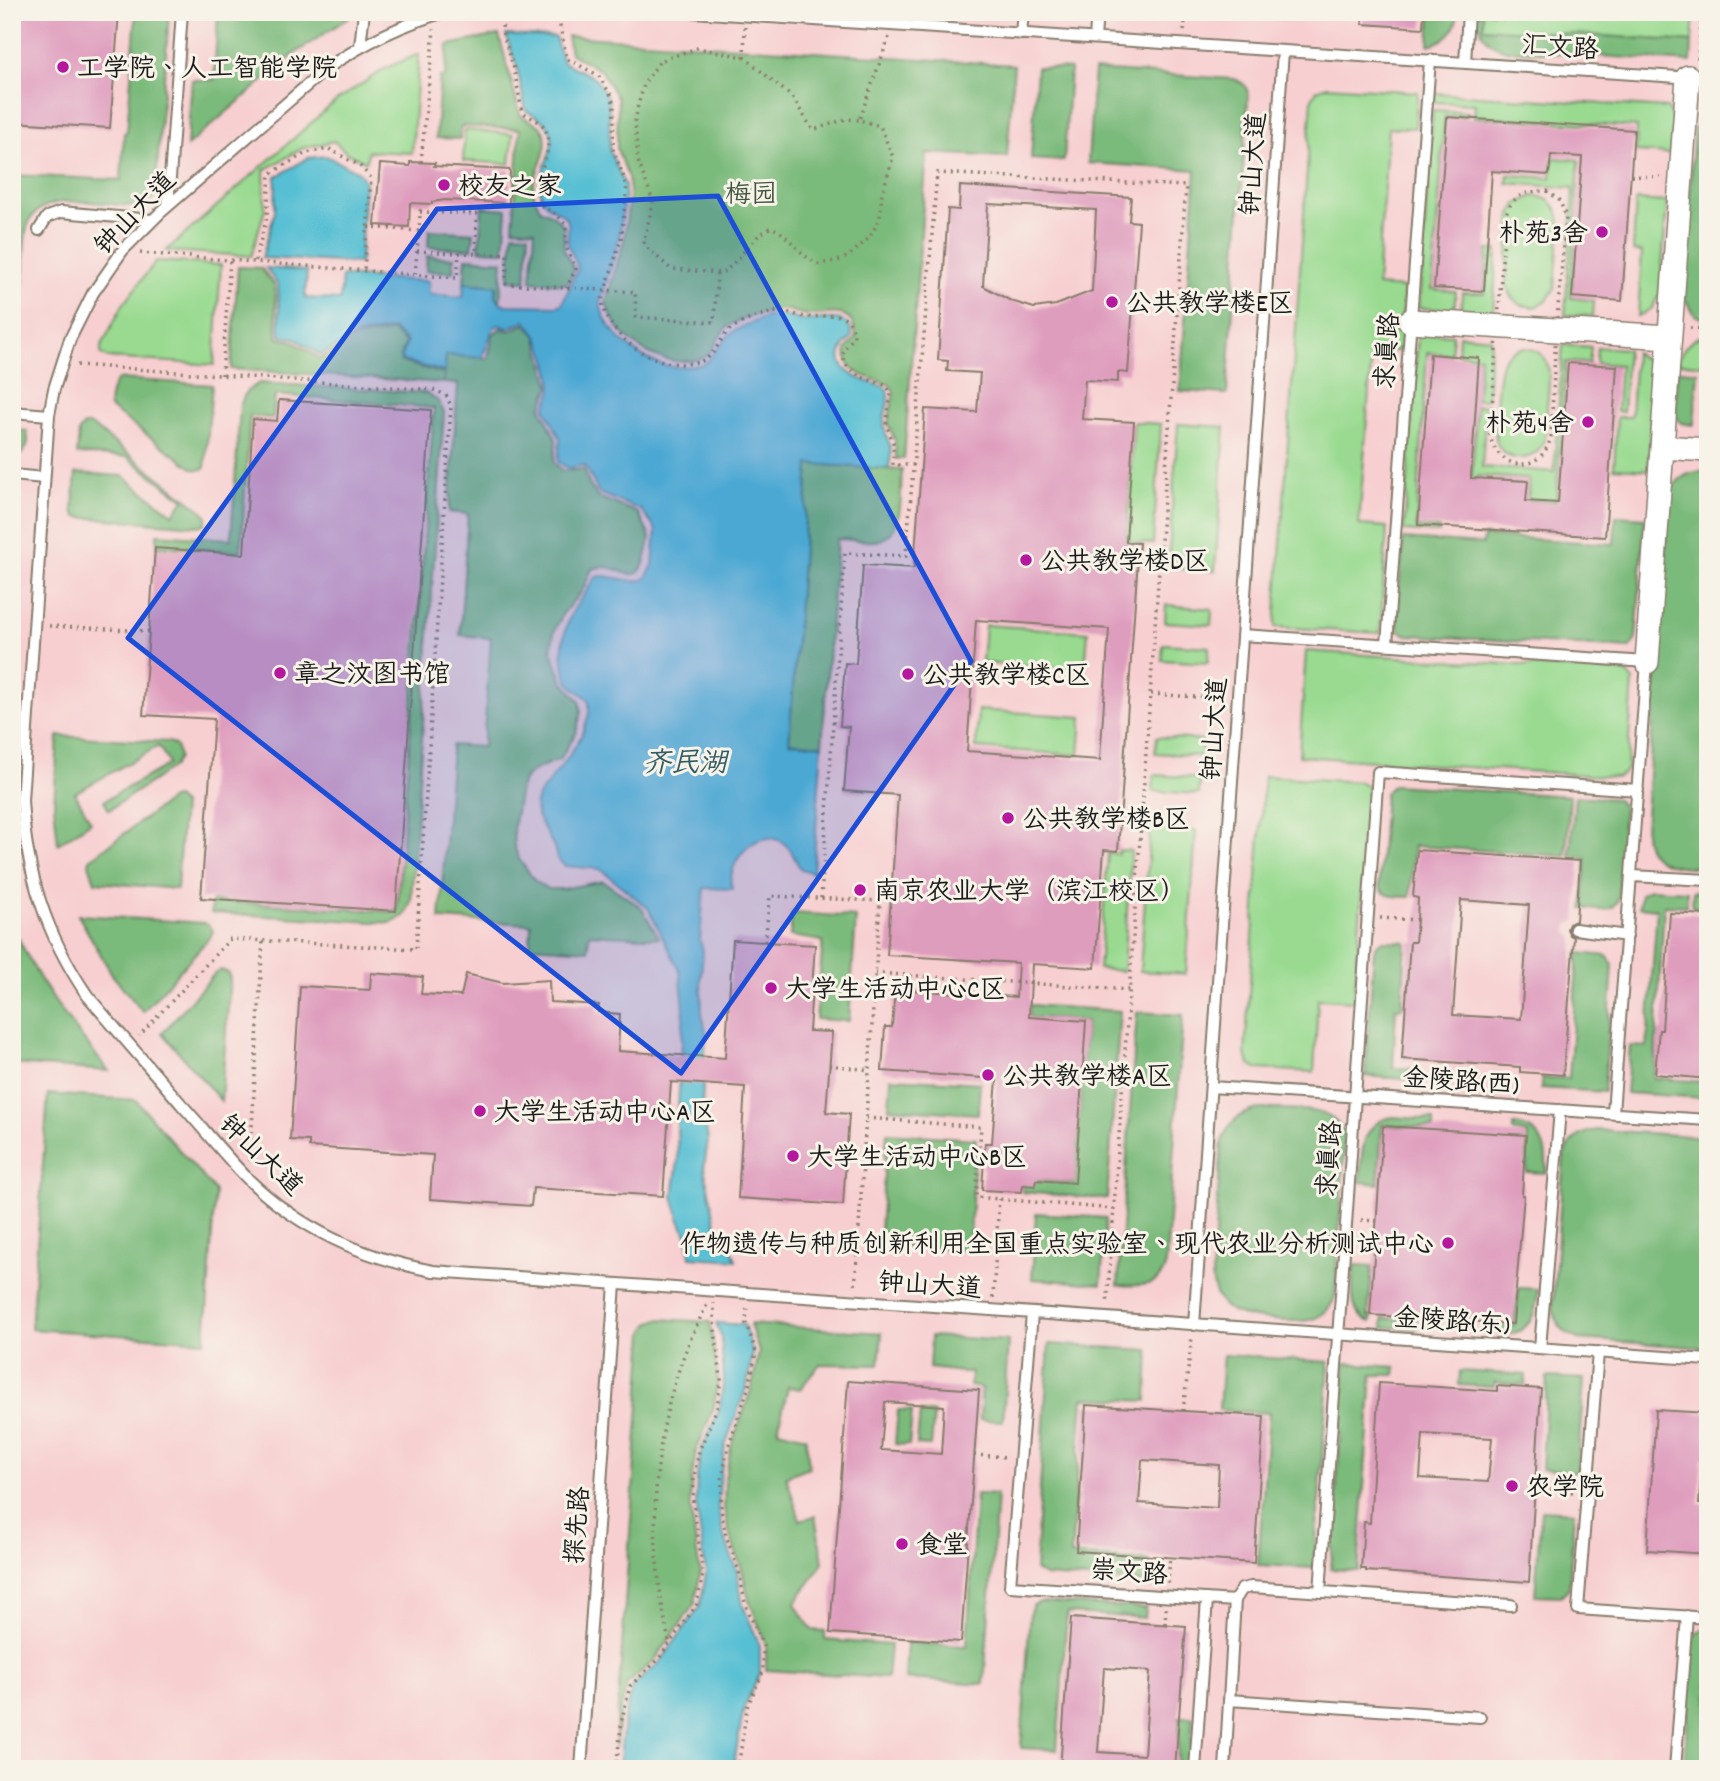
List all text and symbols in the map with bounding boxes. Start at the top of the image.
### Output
street label: 汇文路 [1520,28,1600,71]
place label: 工学院、人工智能学院 [77,52,337,89]
marker: 工学院、人工智能学院 [55,59,71,75]
street label: 钟山大道 [1233,111,1278,217]
street label: 钟山大道 [87,164,186,265]
place label: 校友之家 [458,170,562,207]
marker: 校友之家 [436,177,452,193]
park label: 梅园 [725,178,777,215]
place label: 朴苑3舍 [1498,217,1588,254]
marker: 朴苑3舍 [1594,224,1610,240]
place label: 公共教学楼E区 [1126,287,1294,324]
marker: 公共教学楼E区 [1104,294,1120,310]
street label: 求真路 [1368,311,1411,391]
place label: 朴苑4舍 [1485,407,1574,444]
marker: 朴苑4舍 [1580,414,1596,430]
place label: 公共教学楼D区 [1040,545,1209,582]
marker: 公共教学楼D区 [1018,552,1034,568]
place label: 章之汶图书馆 [294,658,450,695]
place label: 公共教学楼C区 [922,659,1091,696]
marker: 章之汶图书馆 [272,665,288,681]
marker: 公共教学楼C区 [900,666,916,682]
street label: 钟山大道 [1194,676,1239,782]
water label: 齐民湖 [643,746,730,786]
place label: 公共教学楼B区 [1022,803,1190,840]
marker: 公共教学楼B区 [1000,810,1016,826]
place label: 南京农业大学（滨江校区） [874,875,1186,912]
marker: 南京农业大学（滨江校区） [852,882,868,898]
place label: 大学生活动中心C区 [785,973,1006,1010]
marker: 大学生活动中心C区 [763,980,779,996]
place label: 公共教学楼A区 [1002,1060,1172,1097]
street label: 金陵路(西) [1401,1061,1520,1106]
marker: 公共教学楼A区 [980,1067,996,1083]
place label: 大学生活动中心A区 [494,1096,716,1133]
marker: 大学生活动中心A区 [472,1103,488,1119]
street label: 钟山大道 [209,1107,310,1206]
street label: 求真路 [1310,1119,1353,1199]
place label: 大学生活动中心B区 [807,1141,1027,1178]
marker: 大学生活动中心B区 [785,1148,801,1164]
place label: 作物遗传与种质创新利用全国重点实验室、现代农业分析测试中心 [680,1228,1434,1265]
marker: 作物遗传与种质创新利用全国重点实验室、现代农业分析测试中心 [1440,1235,1456,1251]
street label: 钟山大道 [877,1265,983,1310]
street label: 金陵路(东) [1392,1301,1511,1346]
place label: 农学院 [1526,1471,1604,1508]
marker: 农学院 [1504,1478,1520,1494]
street label: 探先路 [558,1485,601,1565]
place label: 食堂 [916,1529,968,1566]
marker: 食堂 [894,1536,910,1552]
street label: 崇文路 [1089,1553,1169,1596]

